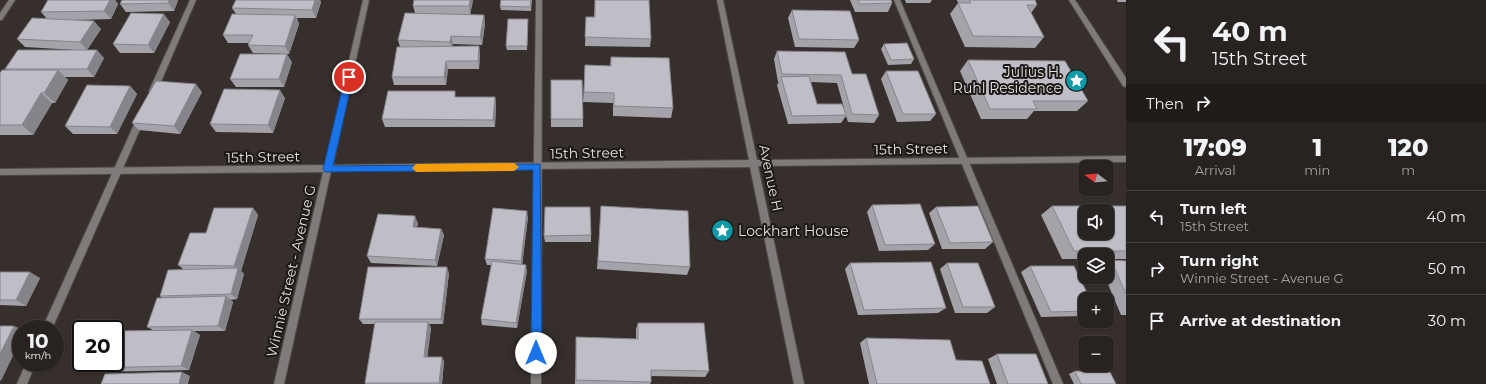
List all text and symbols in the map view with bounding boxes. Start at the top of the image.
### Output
text: 40 m [1212,14,1288,48]
icon: left [1146,16,1198,68]
text: 15th Street [1212,48,1307,70]
pin [332,60,366,94]
place label: Julius H. Ruhl Residence [953,63,1062,97]
icon: arrive [338,66,360,88]
place icon: Julius H. Ruhl Residence [1064,67,1090,93]
icon: right [1192,92,1214,114]
text: Then [1146,94,1184,113]
text: 17:09 [1184,133,1247,162]
text: 1 [1312,133,1322,162]
text: 120 [1388,133,1428,162]
street label: 15th Street [874,139,949,159]
street label: 15th Street [550,143,625,163]
street label: Avenue H [755,143,787,213]
street label: 15th Street [226,147,301,167]
north arrow [1078,160,1114,196]
map controls [1078,160,1114,372]
text: Arrival [1195,162,1236,178]
text: min [1304,162,1330,178]
text: m [1401,162,1415,178]
street label: Winnie Street - Avenue G [262,183,320,359]
text: Turn left [1180,199,1247,218]
button: sound [1078,204,1114,240]
icon: left [1146,206,1168,228]
text: 40 m [1426,207,1466,226]
place icon: Lockhart House [709,218,735,244]
text: 15th Street [1180,218,1249,234]
place label: Lockhart House [738,222,849,240]
button: layers [1078,248,1114,284]
text: Turn right [1180,251,1259,270]
icon: right [1146,258,1168,280]
text: 50 m [1428,259,1466,278]
text: Winnie Street - Avenue G [1180,270,1344,286]
button: + [1078,292,1114,328]
icon: arrive [1146,310,1168,332]
text: Arrive at destination [1180,311,1341,330]
text: 30 m [1428,311,1466,330]
speed limit sign: 20 [72,320,124,372]
text: 10 [27,329,49,353]
position arrow [515,332,557,374]
button: − [1078,336,1114,372]
text: km/h [25,349,51,362]

